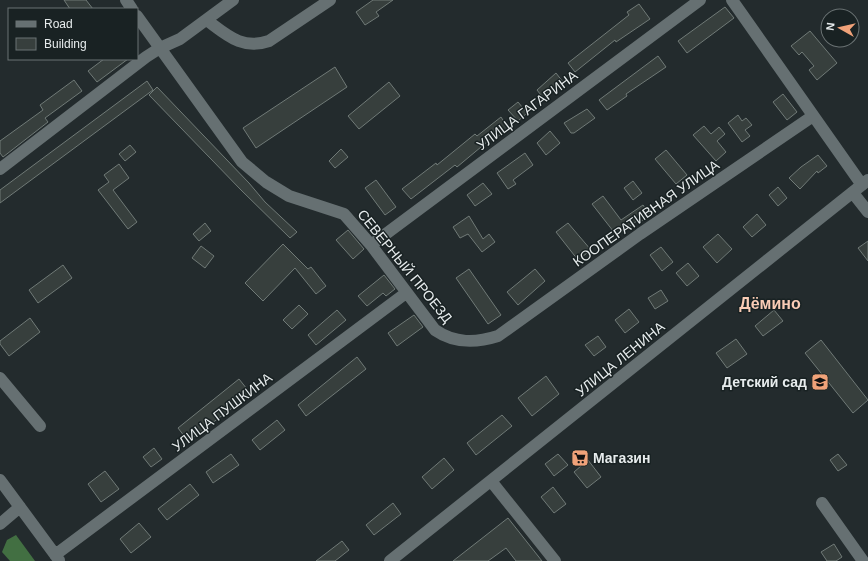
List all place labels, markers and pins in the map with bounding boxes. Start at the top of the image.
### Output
school or university icon: Детский сад [810,372,830,392]
place label: Детский сад [722,374,807,390]
supermarket icon: Магазин [570,448,590,468]
place label: Магазин [593,450,650,466]

